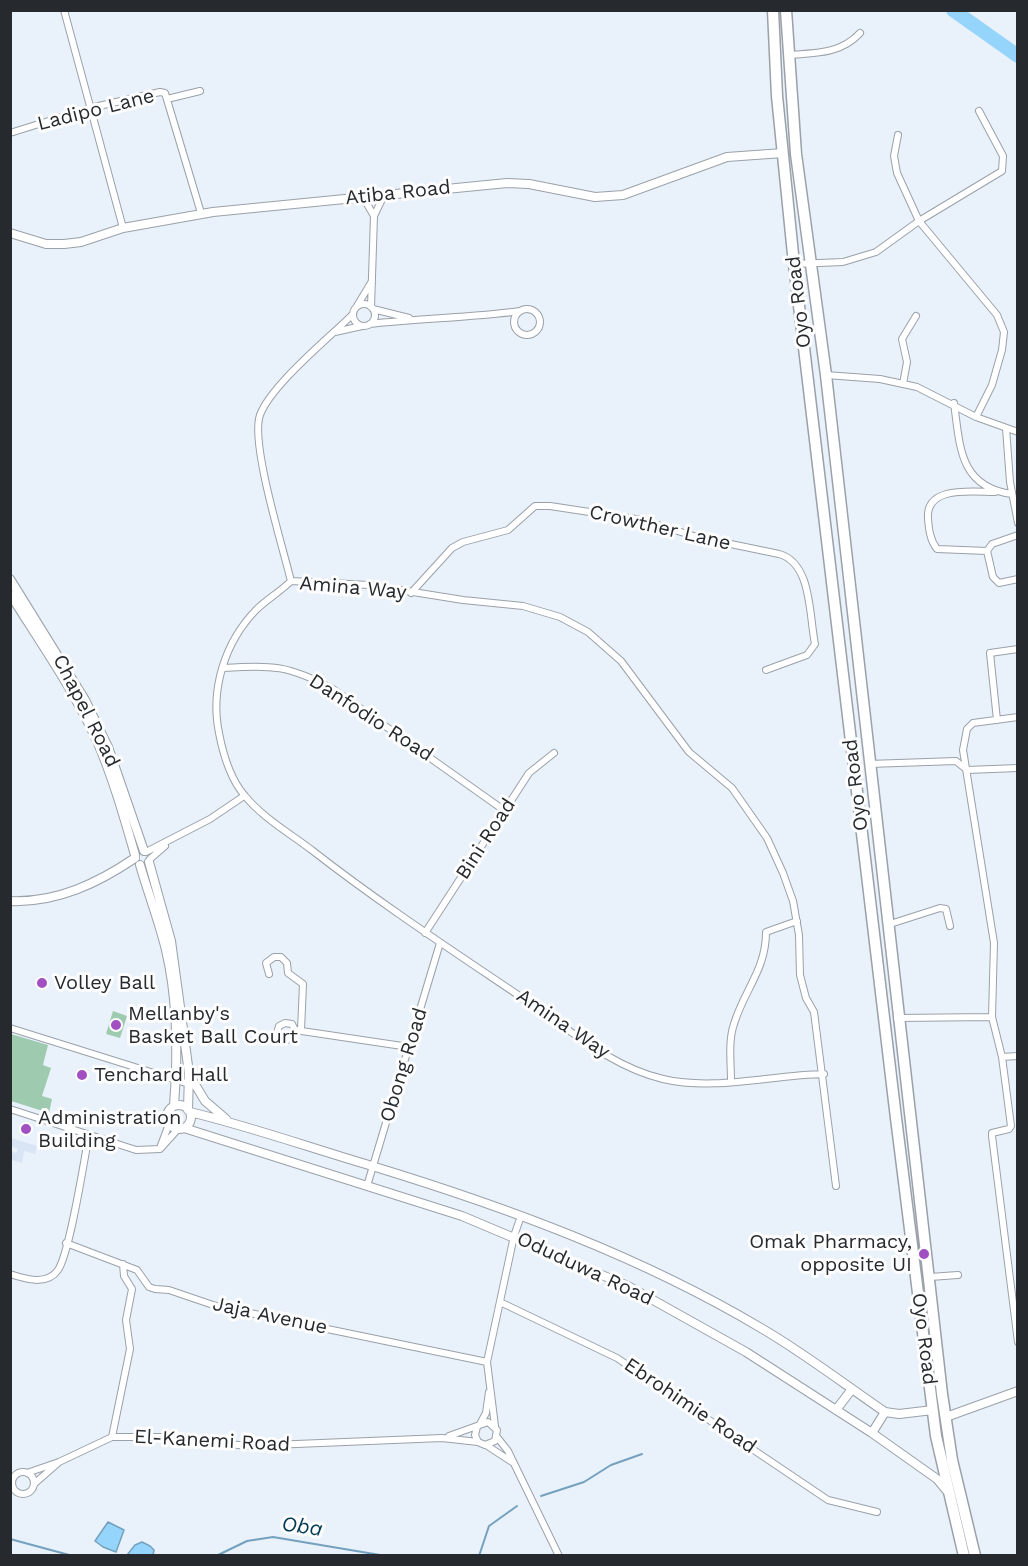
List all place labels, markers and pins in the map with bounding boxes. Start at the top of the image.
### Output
place label: Volley Ball [54,971,155,995]
marker: Volley Ball [35,976,49,990]
place label: Mellanby's Basket Ball Court [128,1002,298,1049]
marker: Mellanby's Basket Ball Court [109,1018,123,1032]
place label: Tenchard Hall [94,1063,228,1087]
marker: Tenchard Hall [75,1068,89,1082]
place label: Administration Building [38,1106,181,1153]
marker: Administration Building [19,1122,33,1136]
place label: Omak Pharmacy, opposite UI [749,1230,912,1277]
marker: Omak Pharmacy, opposite UI [917,1247,931,1261]

